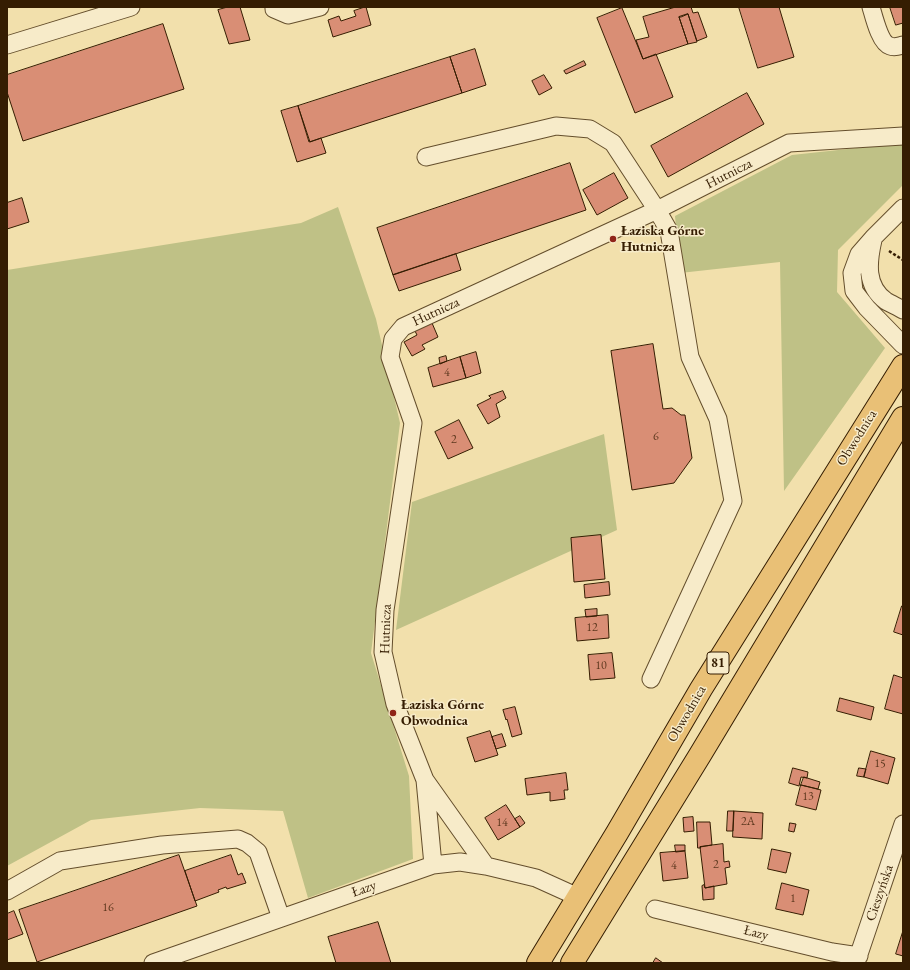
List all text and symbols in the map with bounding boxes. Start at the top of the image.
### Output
street label: Hutnicza [703,155,755,193]
place label: Łaziska Górne Hutnicza [621,223,704,256]
marker: Łaziska Górne Hutnicza [608,234,618,244]
street label: Hutnicza [410,294,462,330]
house number: 4 [444,366,450,380]
street label: Obwodnica [833,407,881,469]
house number: 6 [653,430,659,444]
house number: 2 [451,433,457,447]
street label: Hutnicza [377,604,395,654]
house number: 12 [586,621,598,635]
road number: 81 [707,652,729,674]
house number: 10 [595,659,607,673]
street label: Obwodnica [664,683,710,745]
place label: Łaziska Górne Obwodnica [401,697,484,730]
marker: Łaziska Górne Obwodnica [388,708,398,718]
house number: 15 [874,757,886,771]
house number: 13 [802,790,814,804]
house number: 2A [741,815,755,829]
house number: 14 [496,816,508,830]
house number: 2 [713,858,719,872]
house number: 4 [671,859,677,873]
street label: Cieszyńska [862,862,898,924]
street label: Łazy [349,877,379,901]
house number: 1 [790,892,796,906]
house number: 16 [102,901,114,915]
street label: Łazy [742,922,770,944]

